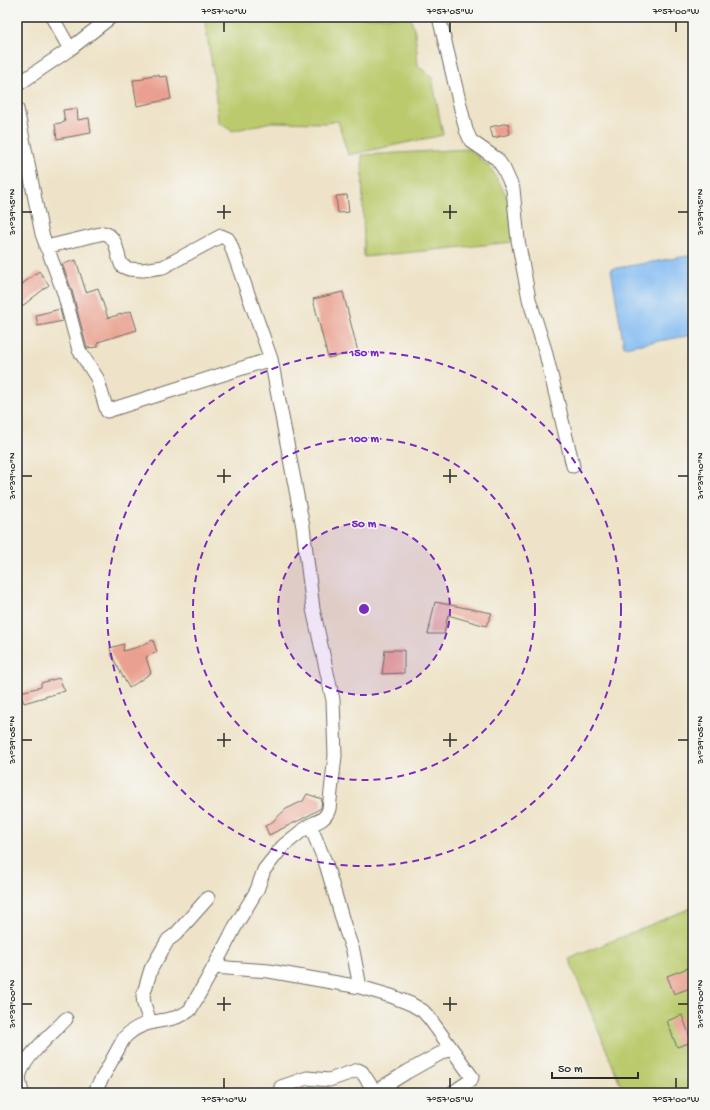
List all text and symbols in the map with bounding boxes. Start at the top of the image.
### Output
text: 7°57'10"W [200,6,247,18]
text: 7°57'05"W [426,6,474,18]
text: 7°57'00"W [652,6,700,18]
text: 31°39'15"N [7,188,19,236]
text: 31°39'15"N [695,188,707,236]
text: 150 m [348,347,379,361]
text: 100 m [348,433,379,447]
text: 31°39'10"N [7,452,19,500]
text: 31°39'10"N [695,452,707,500]
text: 50 m [352,518,377,532]
centre of rings [357,602,371,616]
text: 31°39'05"N [7,715,19,765]
text: 31°39'05"N [695,715,707,765]
text: 31°39'00"N [7,979,19,1029]
text: 31°39'00"N [695,979,707,1029]
scale bar [552,1054,638,1080]
text: 50 m [558,1063,583,1077]
text: 7°57'10"W [200,1094,247,1106]
text: 7°57'05"W [426,1094,474,1106]
text: 7°57'00"W [652,1094,700,1106]

